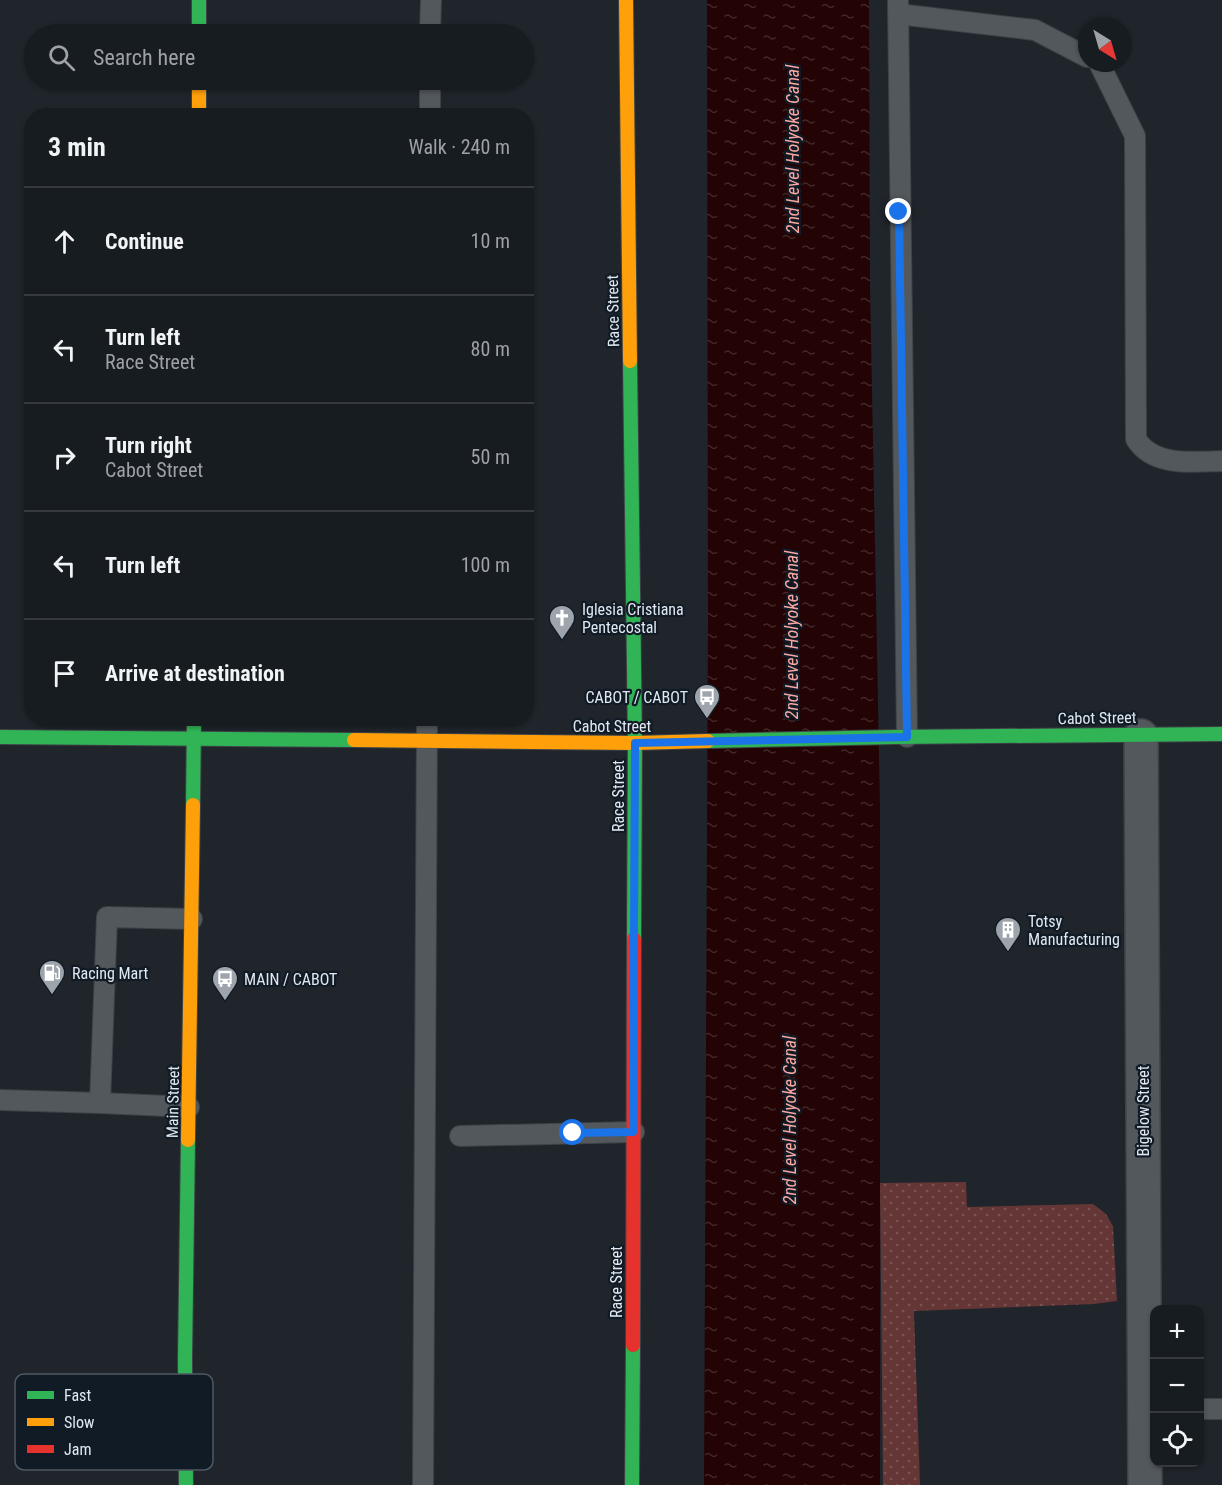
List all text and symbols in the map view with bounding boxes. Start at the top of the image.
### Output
north arrow [1078,18,1132,72]
search box [24,24,534,90]
icon: search [45,41,78,74]
text: Search here [93,45,195,70]
water label: 2nd Level Holyoke Canal [782,64,803,233]
text: 3 min [48,132,106,162]
text: Walk · 240 m [409,135,510,159]
route end [885,198,911,224]
icon: ahead [48,225,81,258]
text: Continue [105,229,184,254]
text: 10 m [471,229,510,253]
street label: Race Street [603,274,623,347]
text: Turn left [105,325,180,350]
icon: left [48,333,81,366]
text: 80 m [471,337,510,361]
text: Race Street [105,350,195,374]
text: Turn right [105,433,192,458]
icon: right [48,441,81,474]
text: 50 m [471,445,510,469]
text: Cabot Street [105,458,203,482]
icon: left [48,549,81,582]
water label: 2nd Level Holyoke Canal [781,550,802,719]
text: Turn left [105,553,180,578]
text: 100 m [461,553,510,577]
place label: Iglesia Cristiana Pentecostal [582,600,684,637]
church icon: Iglesia Cristiana Pentecostal [547,603,577,641]
icon: arrive [48,657,81,690]
text: Arrive at destination [105,661,285,686]
bus stop icon: CABOT / CABOT [692,682,722,720]
place label: CABOT / CABOT [586,688,688,707]
street label: Cabot Street [1058,708,1137,728]
street label: Cabot Street [573,717,652,736]
street label: Race Street [609,760,628,832]
place label: Totsy Manufacturing [1028,912,1120,949]
building icon: Totsy Manufacturing [993,915,1023,953]
fuel station icon: Racing Mart [37,958,67,996]
place label: Racing Mart [72,964,149,983]
bus stop icon: MAIN / CABOT [210,964,240,1002]
place label: MAIN / CABOT [244,970,337,989]
water label: 2nd Level Holyoke Canal [779,1035,800,1204]
street label: Main Street [163,1065,183,1138]
street label: Bigelow Street [1134,1065,1153,1157]
route start [559,1119,585,1145]
street label: Race Street [607,1246,626,1318]
map controls [1150,1305,1204,1467]
button: + [1150,1305,1204,1359]
button: − [1150,1359,1204,1413]
legend [15,1374,213,1470]
text: Fast [64,1386,91,1405]
text: Slow [64,1413,94,1432]
button: locate [1150,1413,1204,1467]
text: Jam [64,1440,91,1459]

